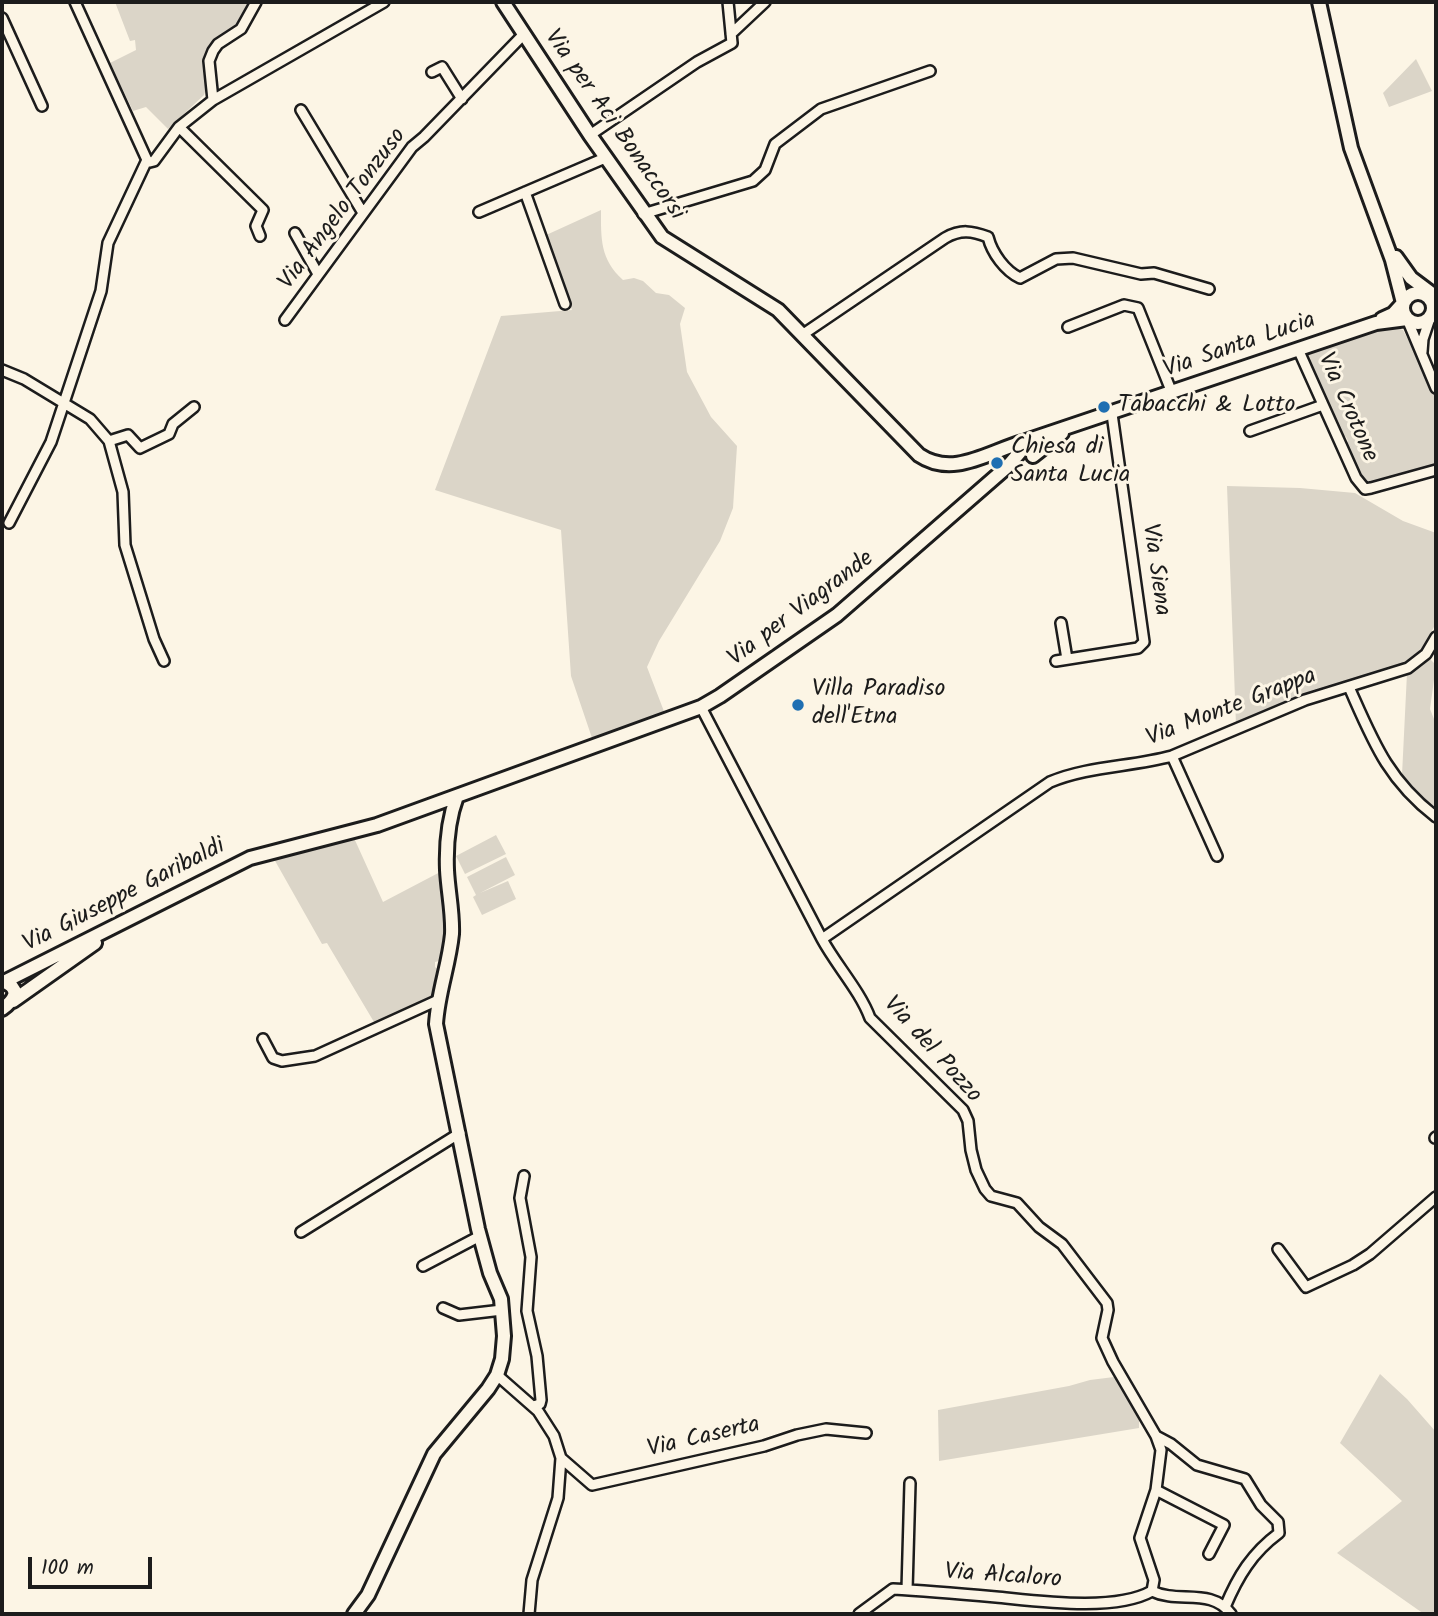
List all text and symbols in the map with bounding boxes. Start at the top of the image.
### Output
street label: Via per Aci Bonaccorsi [536,25,690,227]
street label: Via Angelo Tonzuso [274,123,414,297]
street label: Via Santa Lucia [1160,308,1320,386]
street label: Via Crotone [1309,349,1383,467]
place label: Tabacchi & Lotto [1118,393,1295,421]
marker: Tabacchi & Lotto [1096,399,1112,415]
place label: Chiesa di Santa Lucia [1011,435,1130,491]
marker: Chiesa di Santa Lucia [989,455,1005,471]
street label: Via Siena [1133,522,1175,618]
street label: Via per Viagrande [723,546,881,674]
street label: Via Monte Grappa [1143,663,1321,755]
place label: Villa Paradiso dell'Etna [812,677,945,733]
marker: Villa Paradiso dell'Etna [790,697,806,713]
street label: Via Giuseppe Garibaldi [19,834,231,960]
street label: Via del Pozzo [876,992,986,1110]
street label: Via Caserta [645,1412,763,1466]
scale bar [32,1542,156,1586]
text: 100 m [41,1552,94,1585]
street label: Via Alcaloro [943,1560,1063,1596]

